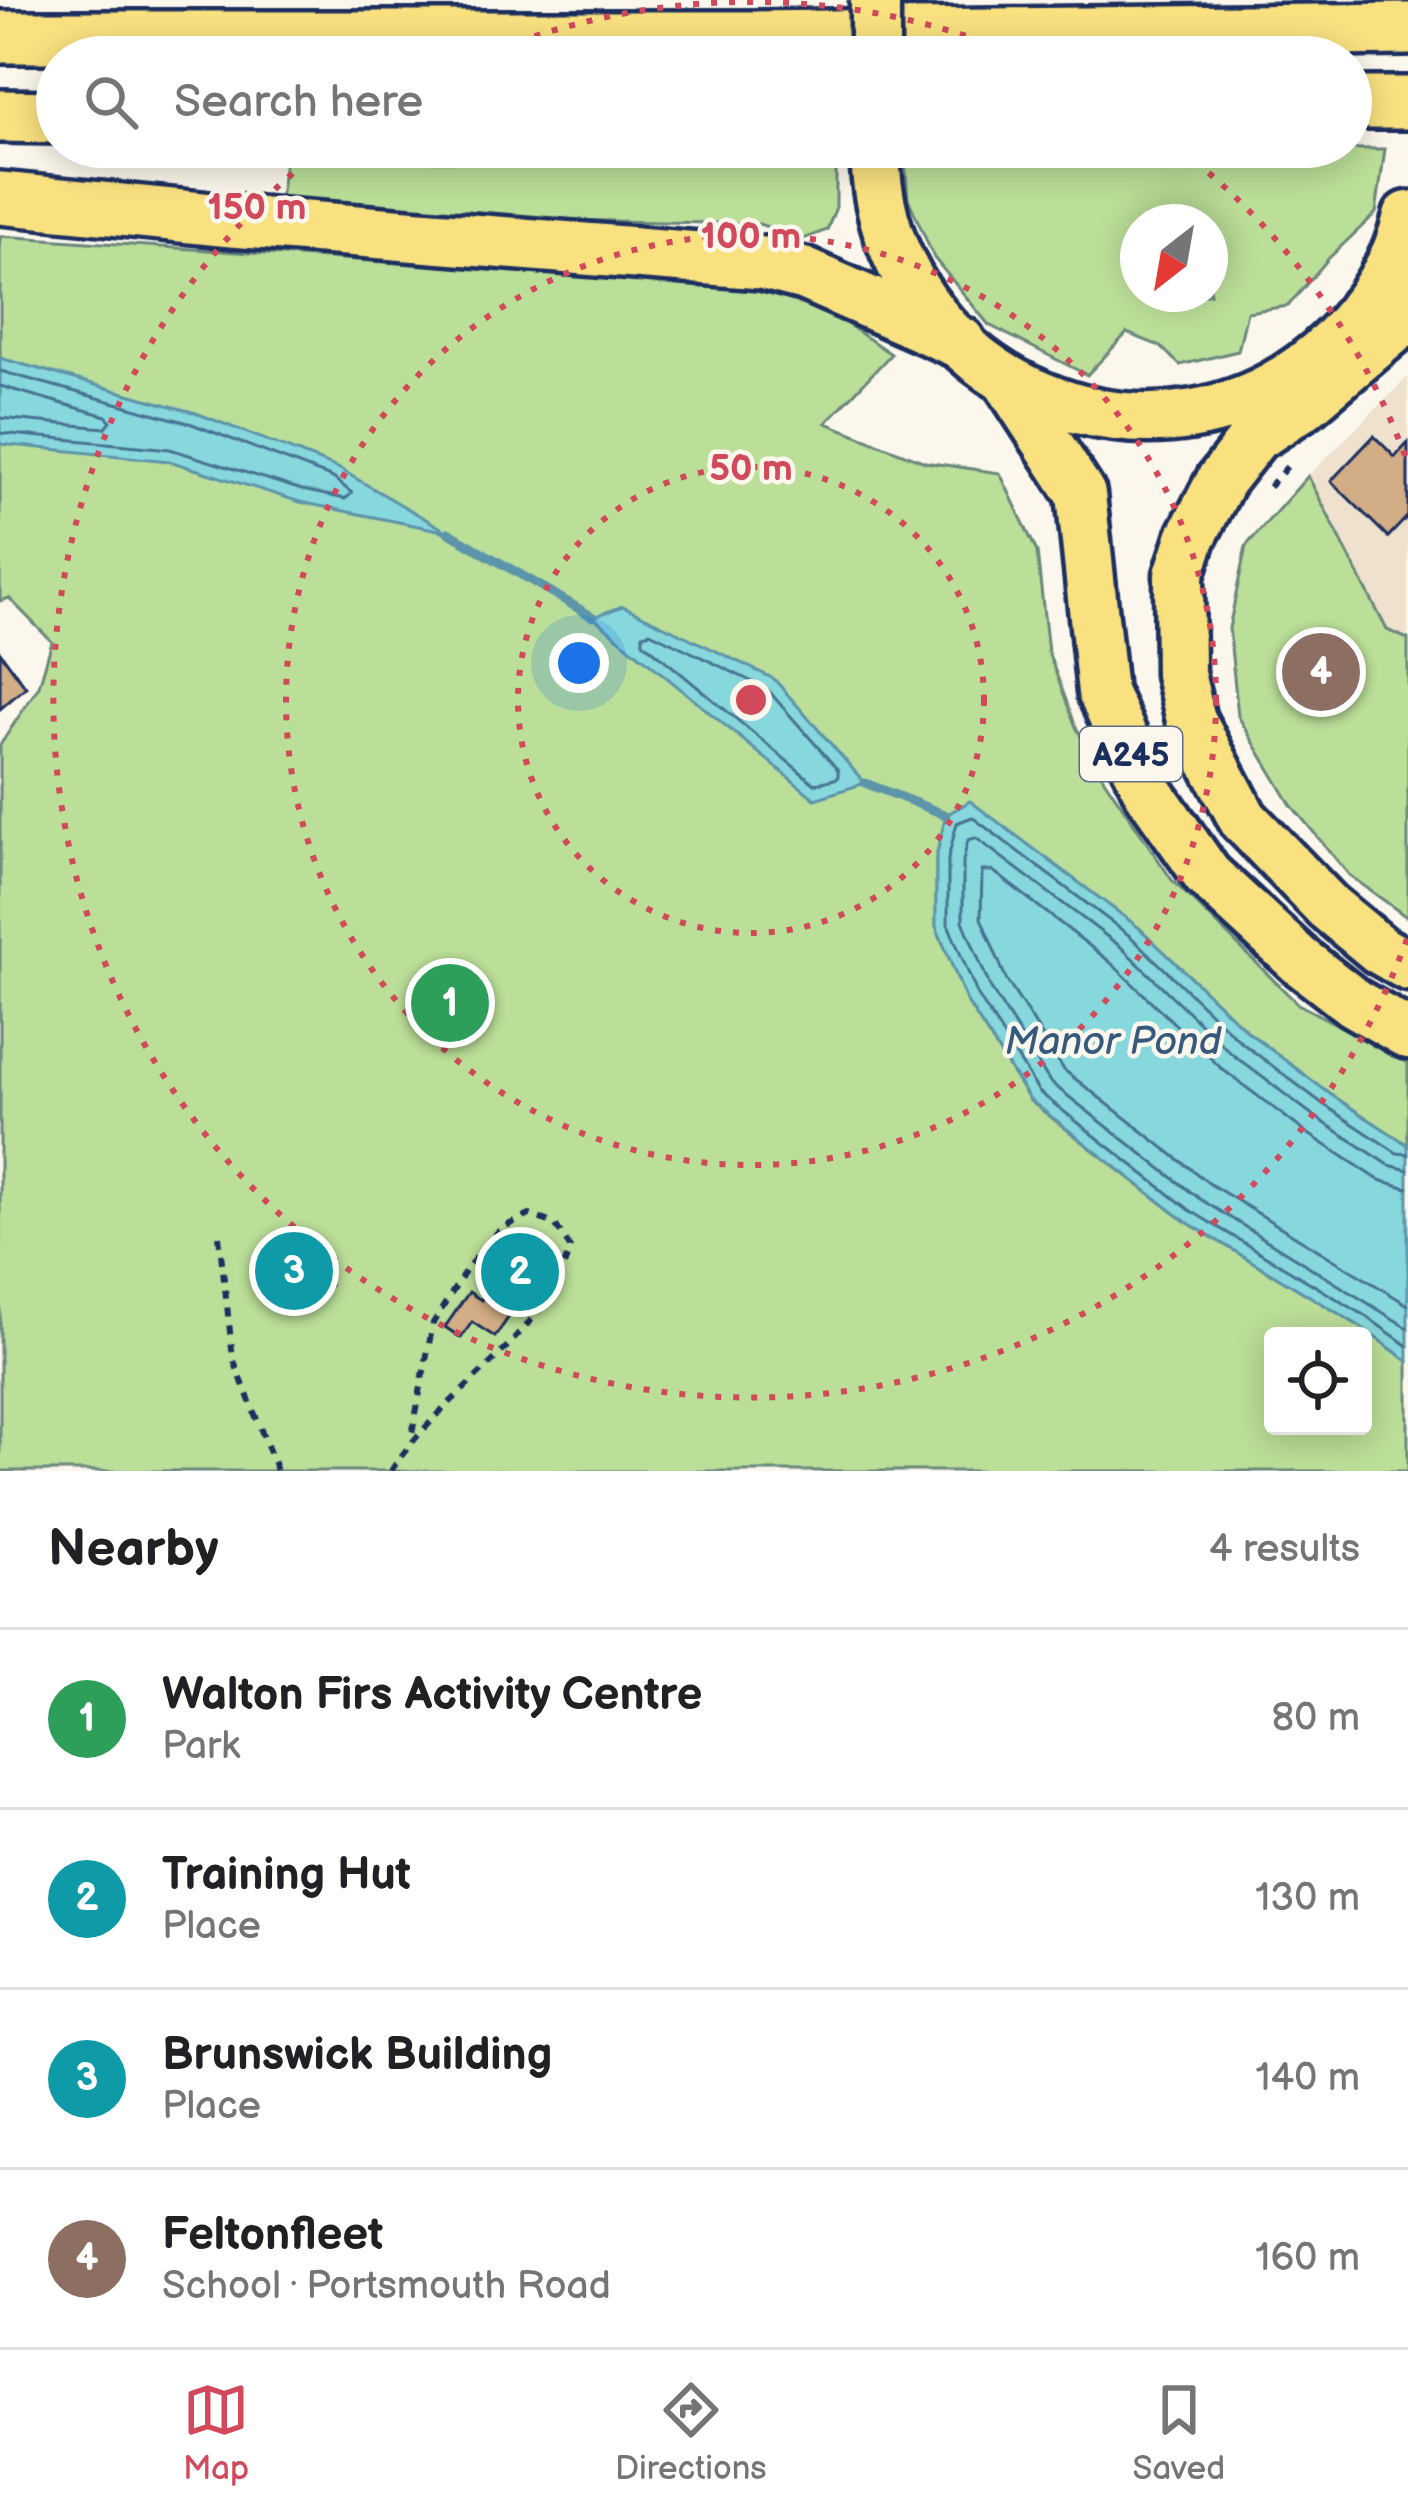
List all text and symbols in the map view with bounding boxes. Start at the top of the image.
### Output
search box [36,36,1372,168]
icon: search [78,69,144,135]
text: Search here [174,75,423,130]
text: 150 m [208,187,306,230]
north arrow [1120,204,1228,312]
text: 100 m [701,216,801,259]
text: 50 m [709,448,793,491]
pin: 4 [1282,627,1360,717]
your location [549,633,609,693]
centre of rings [730,679,772,721]
road number: A245 [1080,727,1182,781]
pin: 1 [411,958,489,1048]
water label: Manor Pond [1005,1019,1223,1066]
pin: 3 [255,1226,333,1316]
pin: 2 [481,1227,559,1317]
map controls [1264,1327,1372,1435]
button: locate [1264,1327,1372,1435]
text: Nearby [48,1519,219,1580]
text: 4 results [1209,1526,1360,1573]
text: Walton Firs Activity Centre [162,1668,702,1723]
text: 1 [79,1695,95,1742]
text: 80 m [1272,1695,1360,1742]
text: Park [162,1723,240,1770]
text: Training Hut [162,1848,411,1903]
text: 2 [75,1875,99,1922]
text: 130 m [1255,1875,1360,1922]
text: Place [162,1903,261,1950]
text: Brunswick Building [162,2028,552,2083]
text: 3 [76,2055,98,2102]
text: 140 m [1255,2055,1360,2102]
text: Place [162,2083,261,2130]
text: Feltonfleet [162,2208,383,2263]
text: 4 [76,2235,98,2282]
text: 160 m [1255,2235,1360,2282]
text: School · Portsmouth Road [162,2263,611,2310]
tab: Map [183,2377,249,2489]
tab: Directions [615,2377,767,2489]
tab: Saved [1132,2377,1225,2489]

